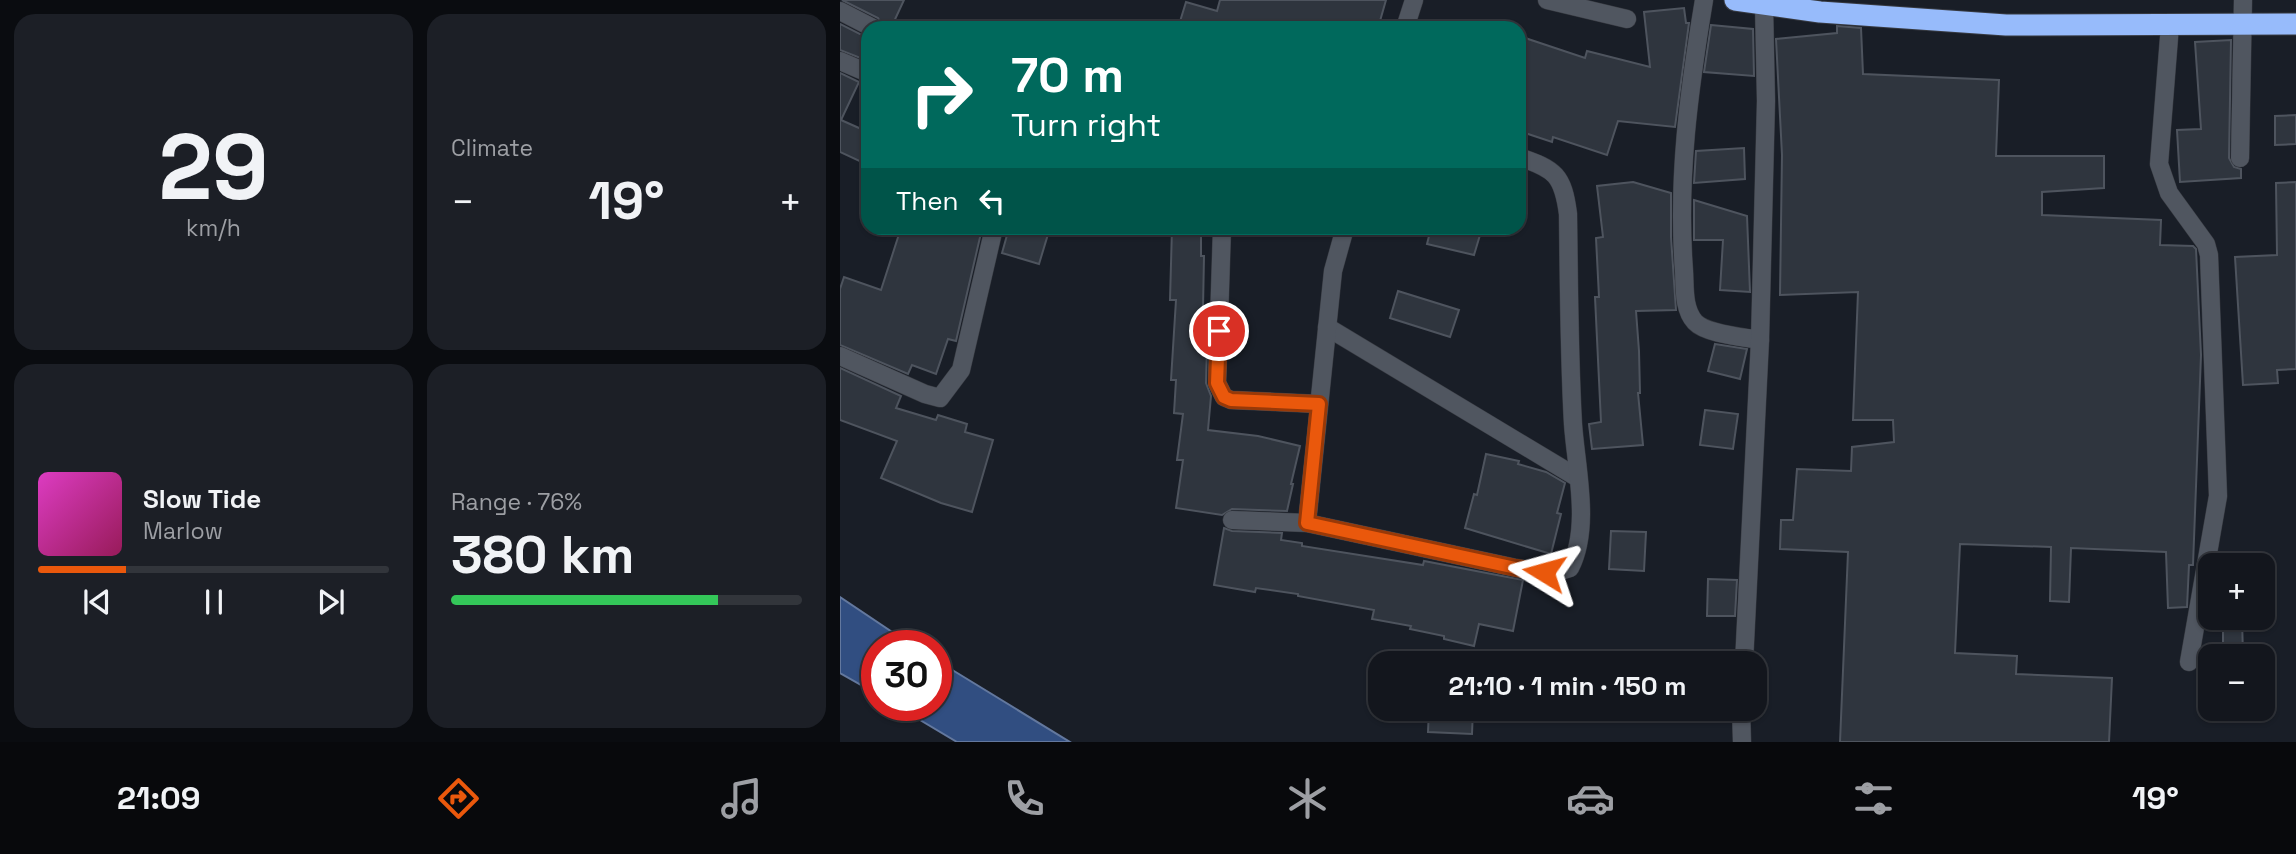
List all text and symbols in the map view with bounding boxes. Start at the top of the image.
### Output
text: 70 m [1011,44,1124,106]
icon: right [896,49,987,140]
text: Turn right [1011,105,1161,145]
text: 29 [159,109,268,226]
text: Climate [451,133,533,163]
text: 19° [588,168,665,234]
text: − [451,178,475,226]
text: + [778,178,802,226]
icon: left [973,182,1011,220]
text: Then [896,184,959,218]
text: km/h [186,213,241,243]
pin [1189,301,1249,361]
icon: arrive [1200,312,1238,350]
text: Slow Tide [143,482,261,516]
text: Range · 76% [451,487,582,517]
text: Marlow [143,516,223,546]
text: 380 km [451,522,634,588]
position arrow [1507,535,1581,609]
map controls [2198,553,2275,721]
button: + [2198,553,2275,630]
icon: previous [78,583,116,621]
icon: pause [195,583,233,621]
icon: next [312,583,350,621]
speed limit sign: 30 [861,630,952,721]
button: − [2198,644,2275,721]
text: 21:10 · 1 min · 150 m [1449,669,1686,703]
icon: directions [434,774,483,823]
icon: music [717,774,766,823]
icon: phone [1000,774,1049,823]
icon: climate [1283,774,1332,823]
icon: car [1566,774,1615,823]
icon: filters [1849,774,1898,823]
text: 21:09 [117,778,201,818]
text: 19° [2132,778,2179,818]

